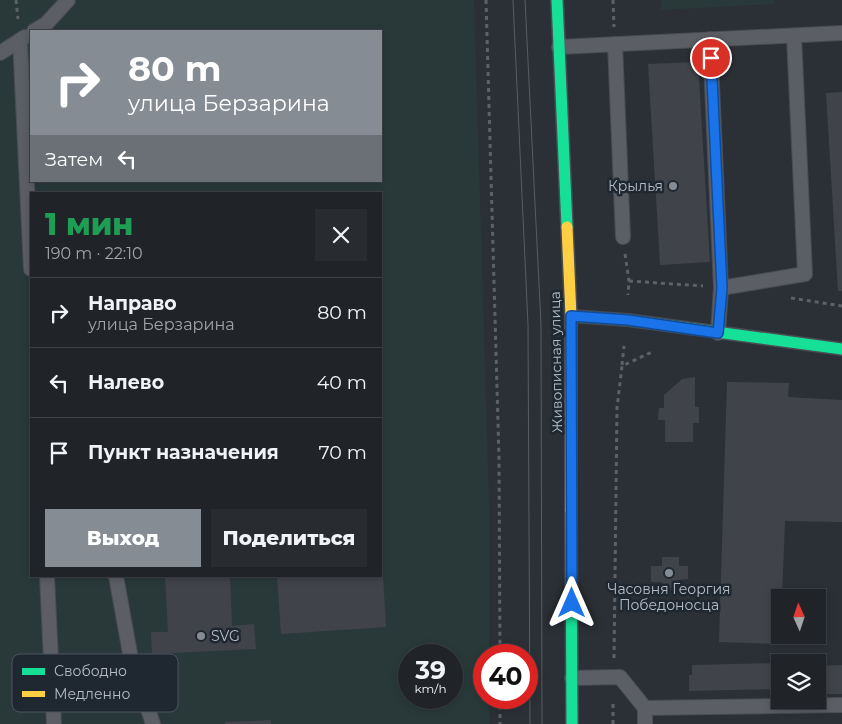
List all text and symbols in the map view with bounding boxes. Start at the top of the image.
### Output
pin [690,37,732,79]
icon: arrive [697,44,725,72]
text: 80 m [128,47,222,90]
icon: right [45,50,110,115]
text: улица Берзарина [128,90,330,117]
icon: left [113,145,141,173]
text: Затем [45,148,103,171]
place label: Крылья [608,177,663,195]
marker: Крылья [667,180,679,192]
text: 1 мин [45,206,133,243]
button: close [315,209,367,261]
text: 190 m · 22:10 [45,244,143,263]
street label: Живописная улица [546,291,566,433]
text: Направо [88,292,177,315]
icon: right [45,299,73,327]
text: 80 m [317,301,367,324]
text: улица Берзарина [88,315,235,334]
icon: left [45,369,73,397]
text: Налево [88,371,164,394]
text: 40 m [317,371,367,394]
icon: arrive [45,439,73,467]
text: Пункт назначения [88,441,279,464]
text: 70 m [318,441,367,464]
button: Выход [45,509,201,567]
button: Поделиться [211,509,367,567]
marker: Часовня Георгия Победоносца [663,567,675,579]
position arrow [545,576,597,628]
place label: Часовня Георгия Победоносца [607,580,731,614]
north arrow [771,589,826,644]
map controls [771,589,826,709]
place label: SVG [211,627,240,645]
marker: SVG [195,630,207,642]
speed limit sign: 40 [473,644,538,709]
legend [12,654,178,712]
button: layers [771,654,826,709]
text: 39 [415,655,446,685]
text: Свободно [54,662,127,680]
text: km/h [414,681,447,696]
text: Медленно [54,685,130,703]

